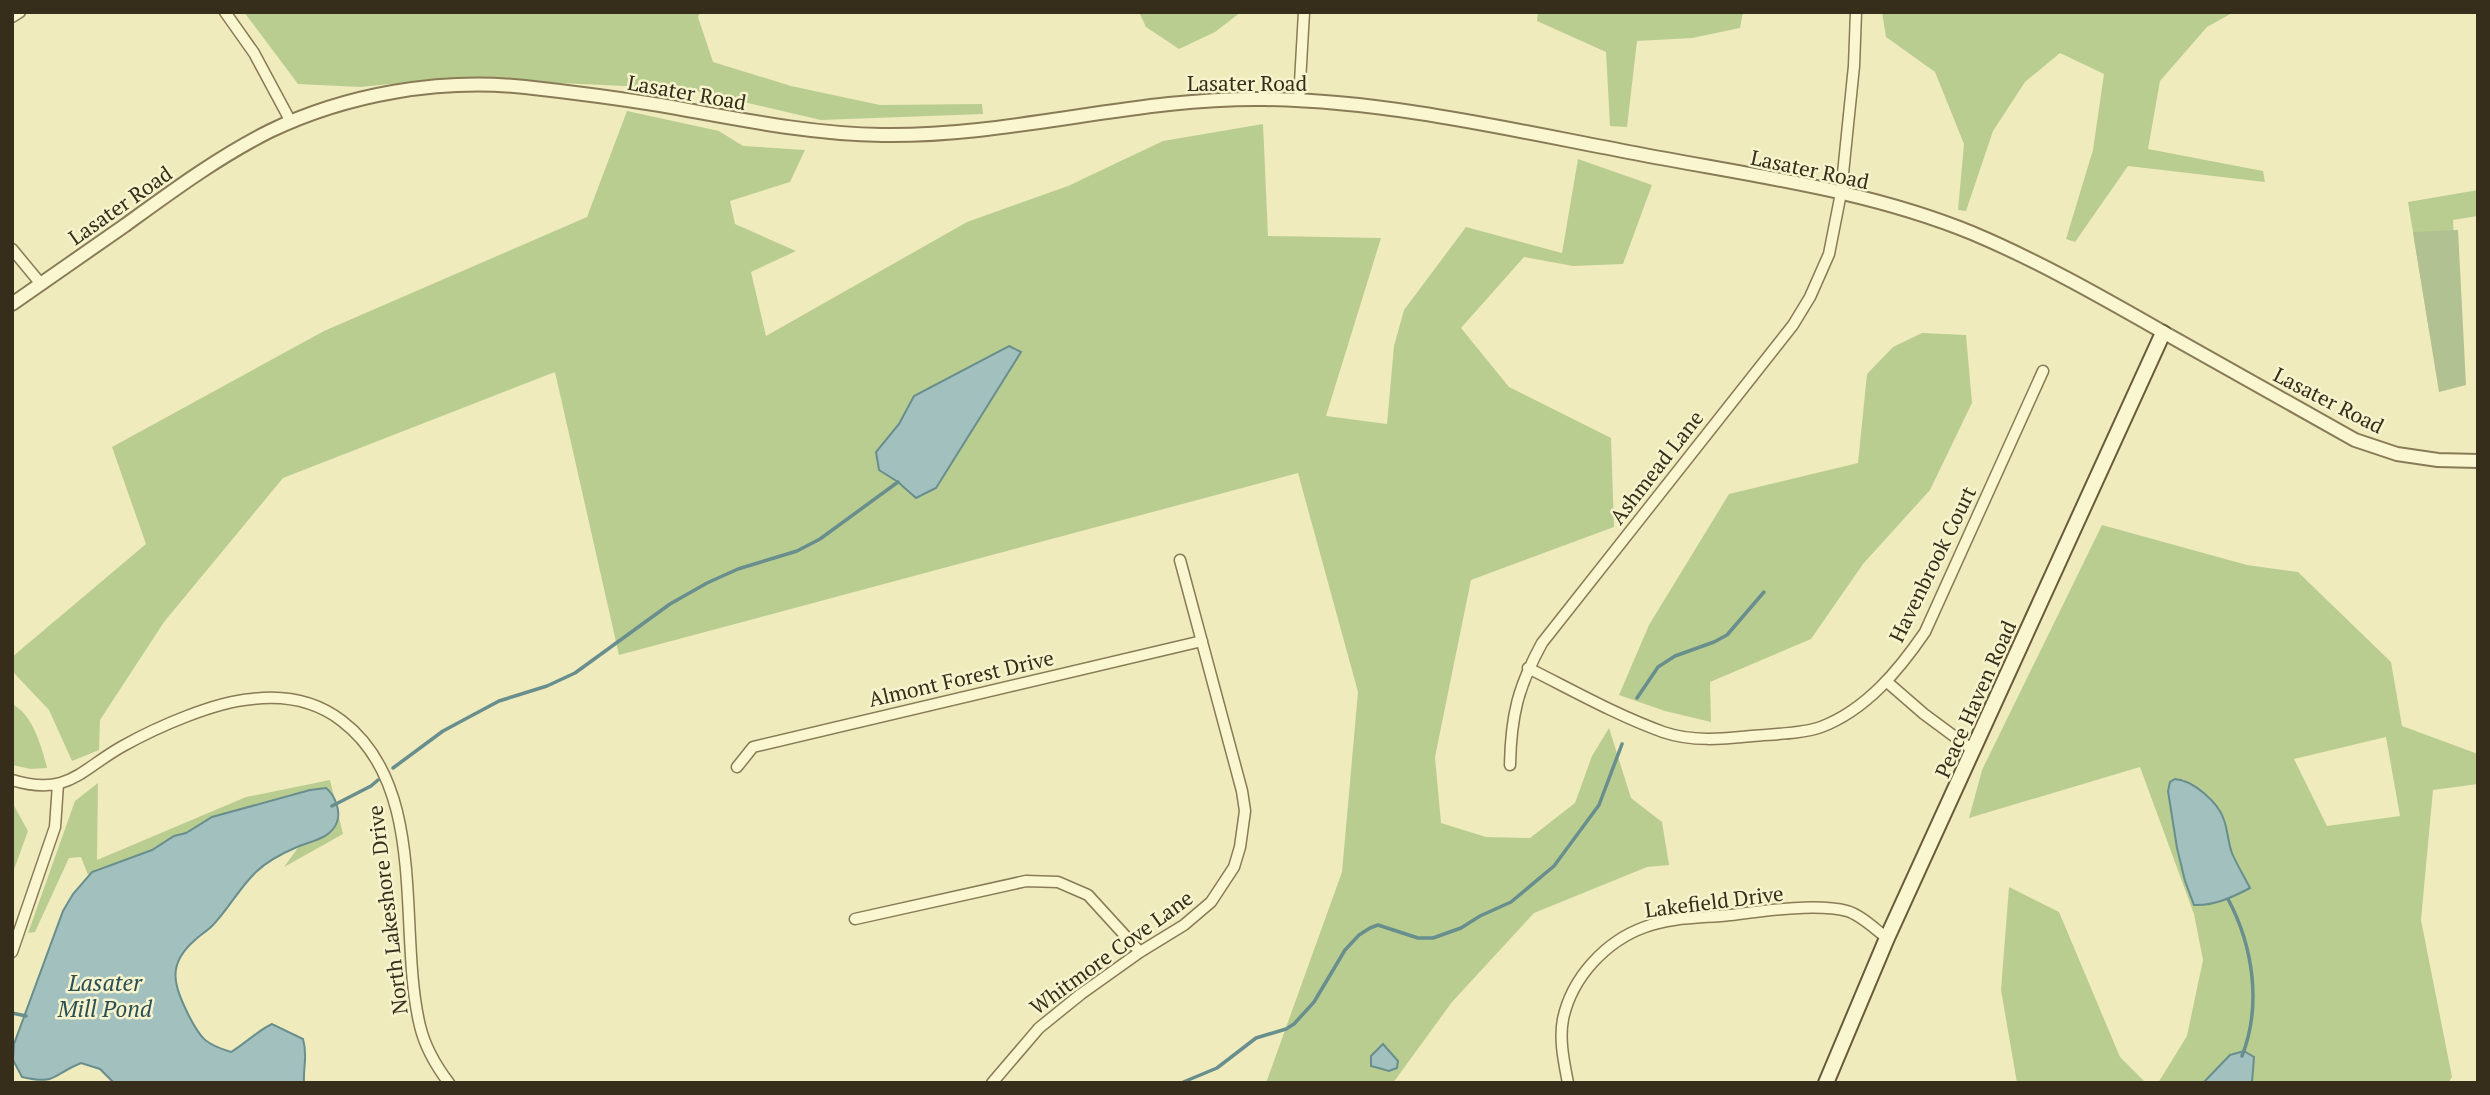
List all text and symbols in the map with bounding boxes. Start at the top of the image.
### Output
street label: Lasater Road [625,68,749,116]
street label: Lasater Road [1187,69,1307,97]
street label: Lasater Road [1748,143,1872,195]
street label: Lasater Road [63,159,178,251]
street label: Lasater Road [2269,360,2389,440]
street label: Ashmead Lane [1603,404,1709,530]
street label: Havenbrook Court [1882,481,1982,647]
street label: Peace Haven Road [1928,616,2022,782]
street label: Almont Forest Drive [866,643,1056,713]
street label: North Lakeshore Drive [360,804,414,1016]
street label: Lakefield Drive [1643,879,1785,923]
street label: Whitmore Cove Lane [1024,883,1198,1021]
water label: Lasater Mill Pond [57,967,153,1024]

